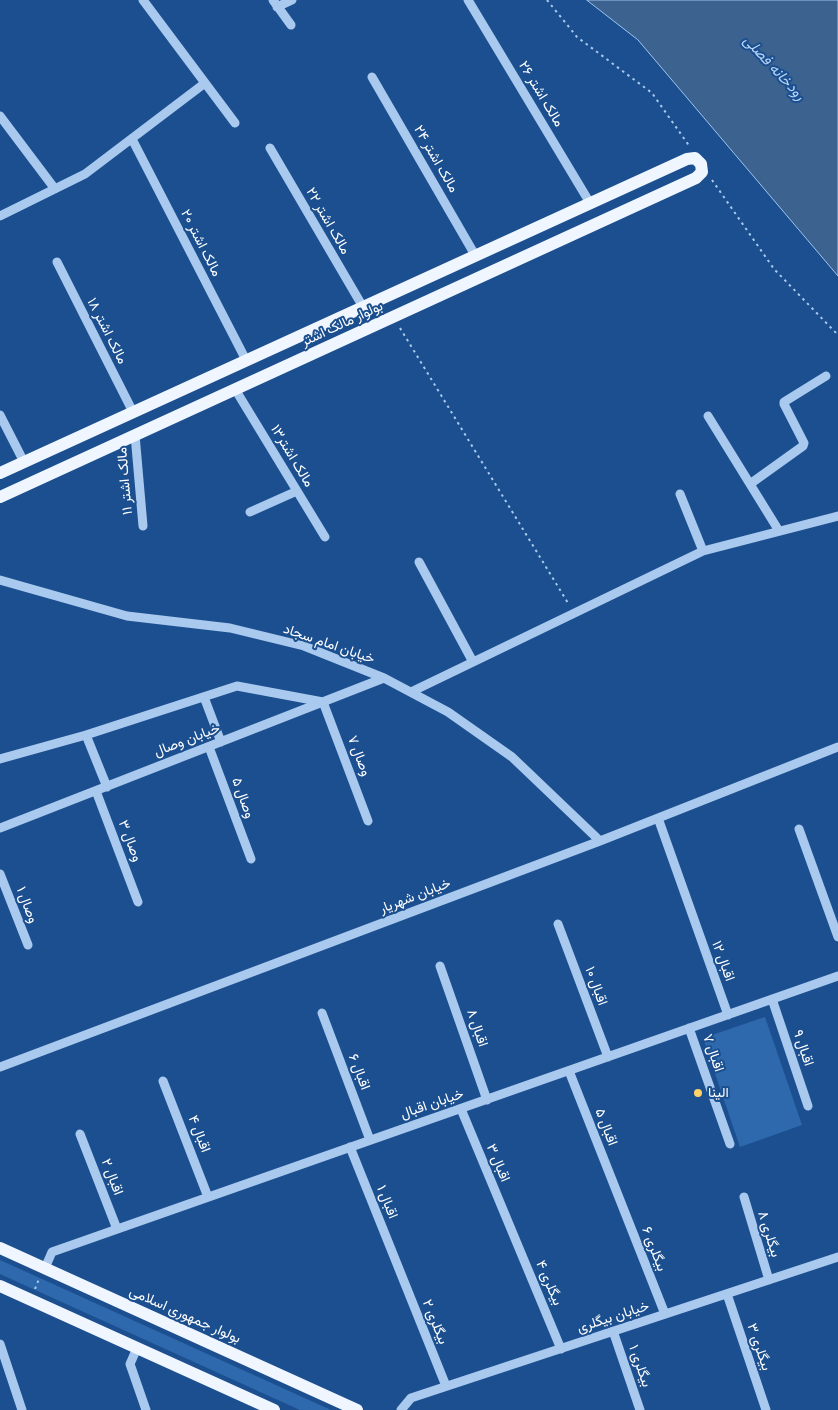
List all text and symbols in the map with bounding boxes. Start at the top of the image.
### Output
water label: رودخانه فصلی [739,32,809,104]
street label: مالک اشتر ۲۶ [515,58,567,130]
street label: مالک اشتر ۲۴ [410,122,462,196]
street label: مالک اشتر ۲۲ [302,185,354,257]
street label: مالک اشتر ۲۰ [177,207,225,279]
street label: مالک اشتر ۱۸ [83,295,131,367]
street label: بولوار مالک اشتر [298,298,386,350]
street label: مالک اشتر۱۳ [267,422,317,490]
street label: مالک اشتر ۱۱ [114,447,136,515]
street label: خیابان امام سجاد [281,620,377,668]
street label: خیابان وصال [152,720,222,760]
street label: وصال ۷ [344,733,374,779]
street label: وصال ۵ [228,775,258,821]
street label: وصال ۳ [114,818,146,864]
street label: خیابان شهریار [377,875,453,917]
street label: وصال ۱ [12,884,42,926]
street label: اقبال ۱۲ [708,938,738,984]
street label: اقبال ۱۰ [581,964,611,1008]
street label: اقبال ۸ [463,1007,491,1049]
street label: اقبال ۹ [789,1028,817,1068]
street label: اقبال ۷ [699,1032,727,1074]
street label: اقبال ۶ [344,1052,374,1092]
street label: خیابان اقبال [398,1085,466,1123]
place label: الینا [708,1085,729,1101]
marker: الینا [692,1087,704,1099]
street label: اقبال ۵ [591,1106,621,1148]
street label: اقبال ۴ [184,1113,214,1155]
street label: اقبال ۳ [483,1141,513,1185]
street label: اقبال ۲ [97,1156,127,1198]
street label: اقبال ۱ [373,1183,401,1221]
street label: بیگلری ۸ [754,1209,784,1259]
street label: بیگلری ۶ [638,1224,670,1274]
street label: بیگلری ۴ [532,1258,566,1308]
street label: بولوار جمهوری اسلامی [127,1283,243,1347]
street label: بیگلری ۲ [418,1297,452,1347]
street label: خیابان بیگلری [575,1297,651,1337]
street label: بیگلری ۳ [743,1321,775,1373]
street label: بیگلری ۱ [625,1343,655,1389]

